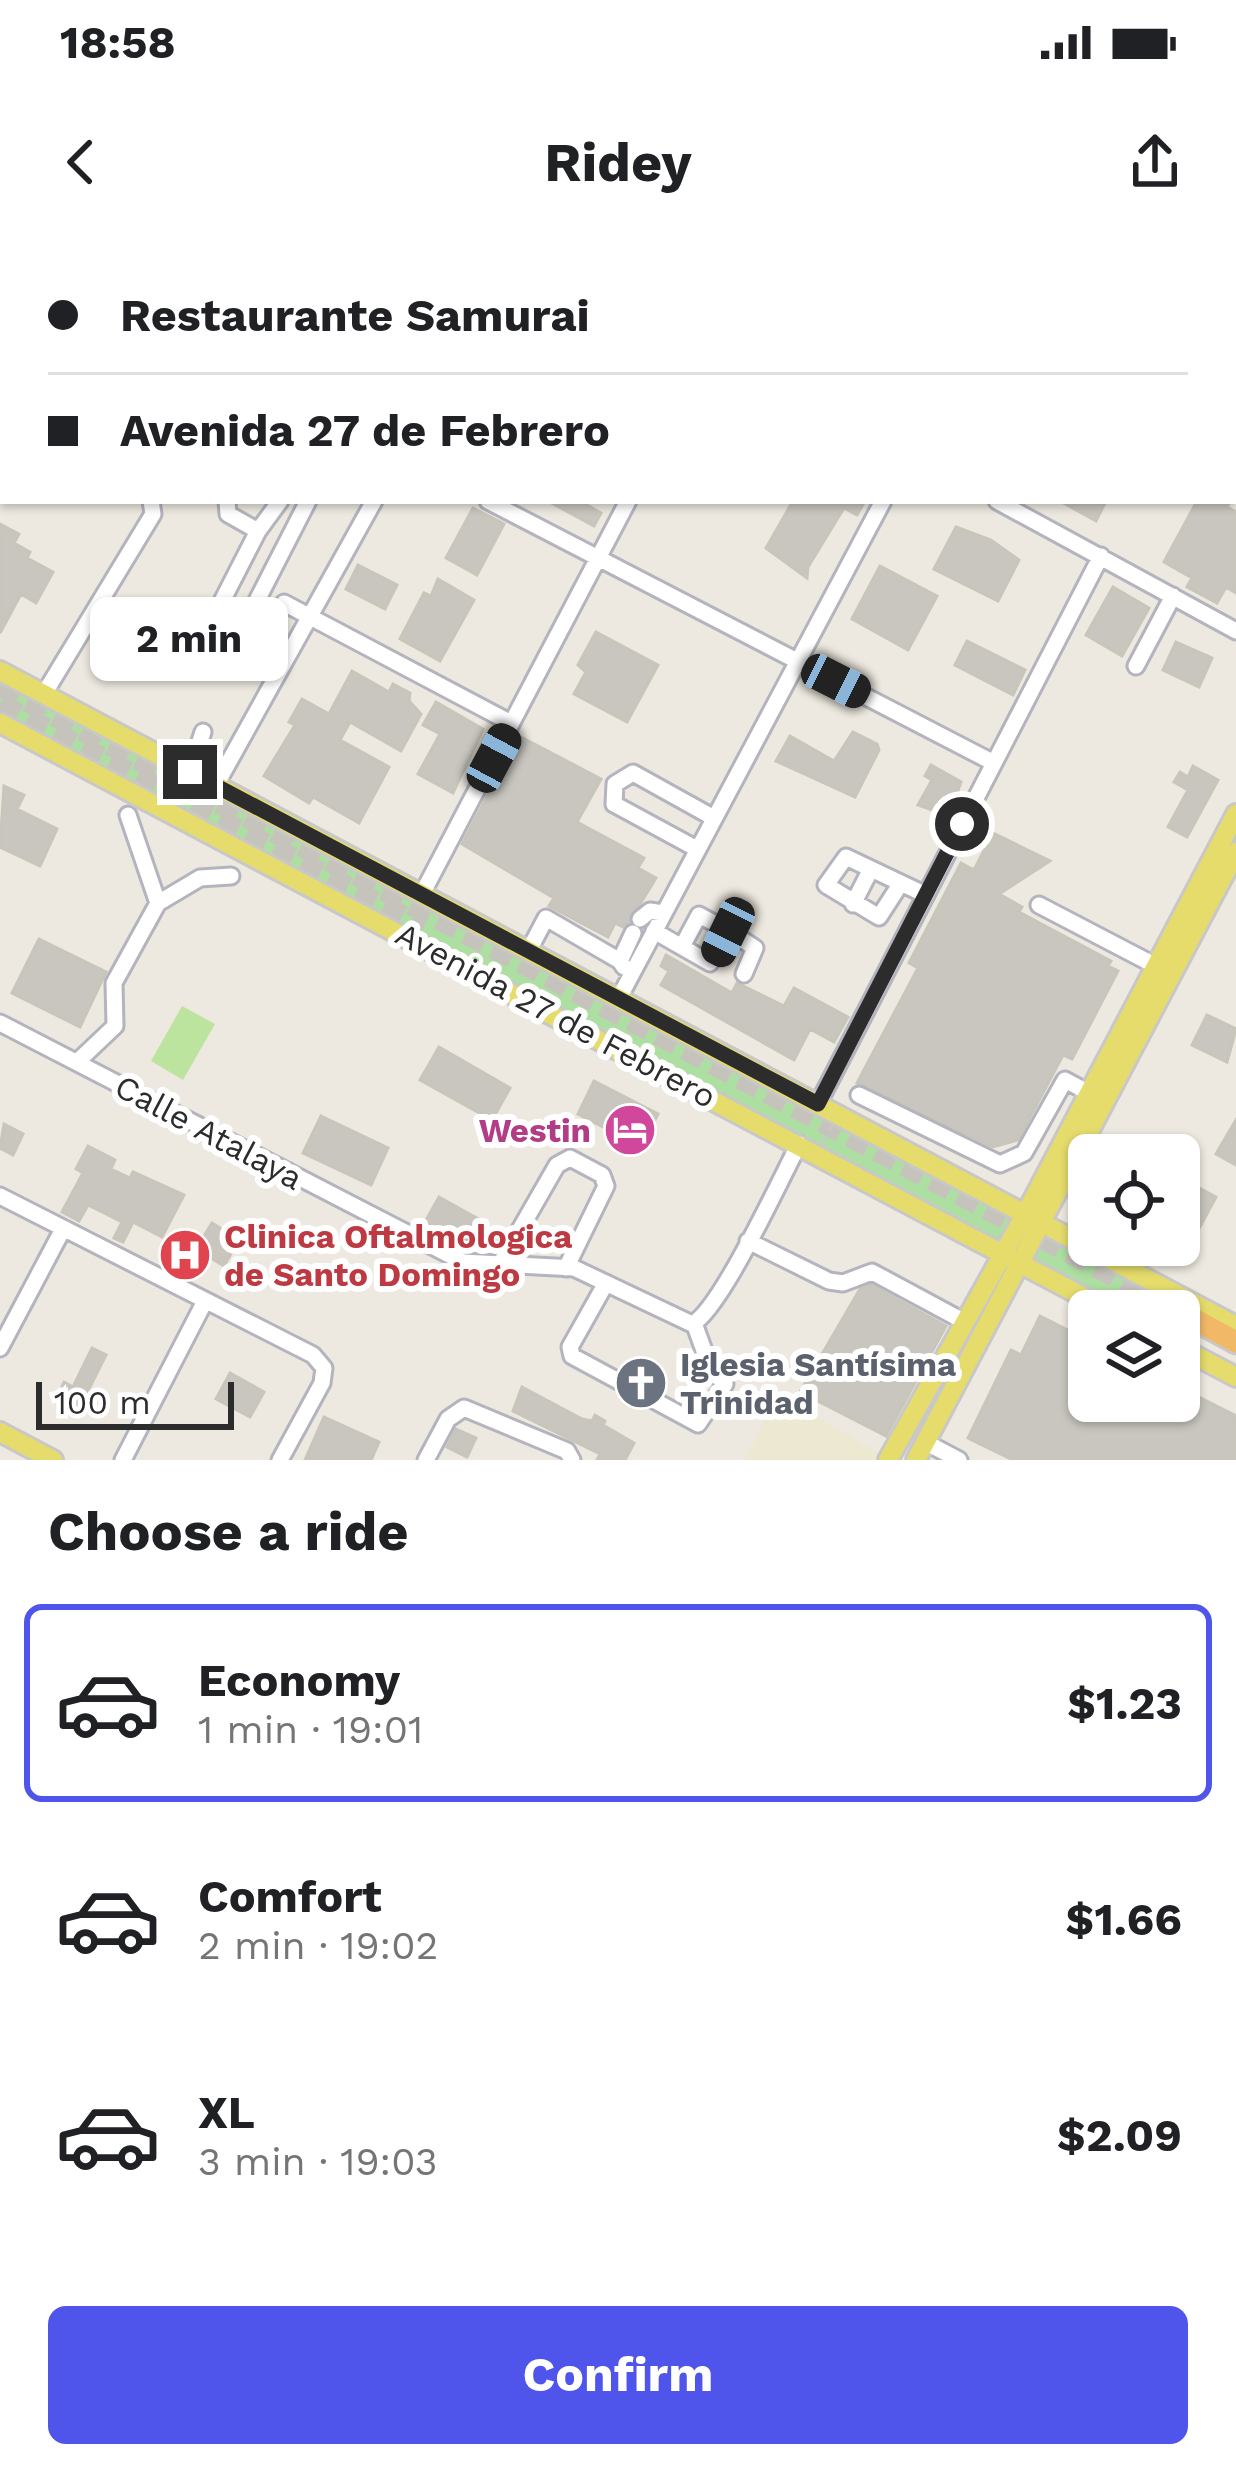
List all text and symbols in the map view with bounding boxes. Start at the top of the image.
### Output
text: 18:58 [60,16,176,69]
icon: back [48,129,114,195]
icon: share [1122,129,1188,195]
text: Ridey [544,131,692,194]
text: Restaurante Samurai [120,289,590,342]
text: Avenida 27 de Febrero [120,404,610,457]
callout: 2 min [91,598,289,682]
text: 2 min [136,616,242,661]
car [796,649,876,713]
car [461,718,527,798]
route end [163,745,217,799]
route start [935,797,989,851]
car [696,892,760,972]
street label: Avenida 27 de Febrero [389,914,723,1116]
street label: Calle Atalaya [109,1066,309,1198]
hotel icon: Westin [602,1102,658,1158]
place label: Westin [479,1111,591,1150]
map controls [1068,1134,1200,1422]
button: locate [1068,1134,1200,1266]
place label: Clinica Oftalmologica de Santo Domingo [224,1217,572,1294]
hospital icon: Clinica Oftalmologica de Santo Domingo [157,1227,213,1283]
button: layers [1068,1290,1200,1422]
place label: Iglesia Santísima Trinidad [680,1345,956,1422]
church icon: Iglesia Santísima Trinidad [613,1355,669,1411]
scale bar [36,1376,234,1429]
text: 100 m [54,1383,151,1422]
text: Choose a ride [48,1500,409,1563]
icon: car [54,1649,162,1757]
text: Economy [198,1654,400,1707]
text: $1.23 [1067,1677,1182,1730]
text: 1 min · 19:01 [198,1707,423,1752]
icon: car [54,1865,162,1973]
text: Comfort [198,1870,382,1923]
text: $1.66 [1066,1893,1182,1946]
text: 2 min · 19:02 [198,1923,438,1968]
icon: car [54,2081,162,2189]
text: XL [198,2086,255,2139]
text: $2.09 [1057,2109,1182,2162]
text: 3 min · 19:03 [198,2139,437,2184]
button: Confirm [48,2306,1188,2444]

